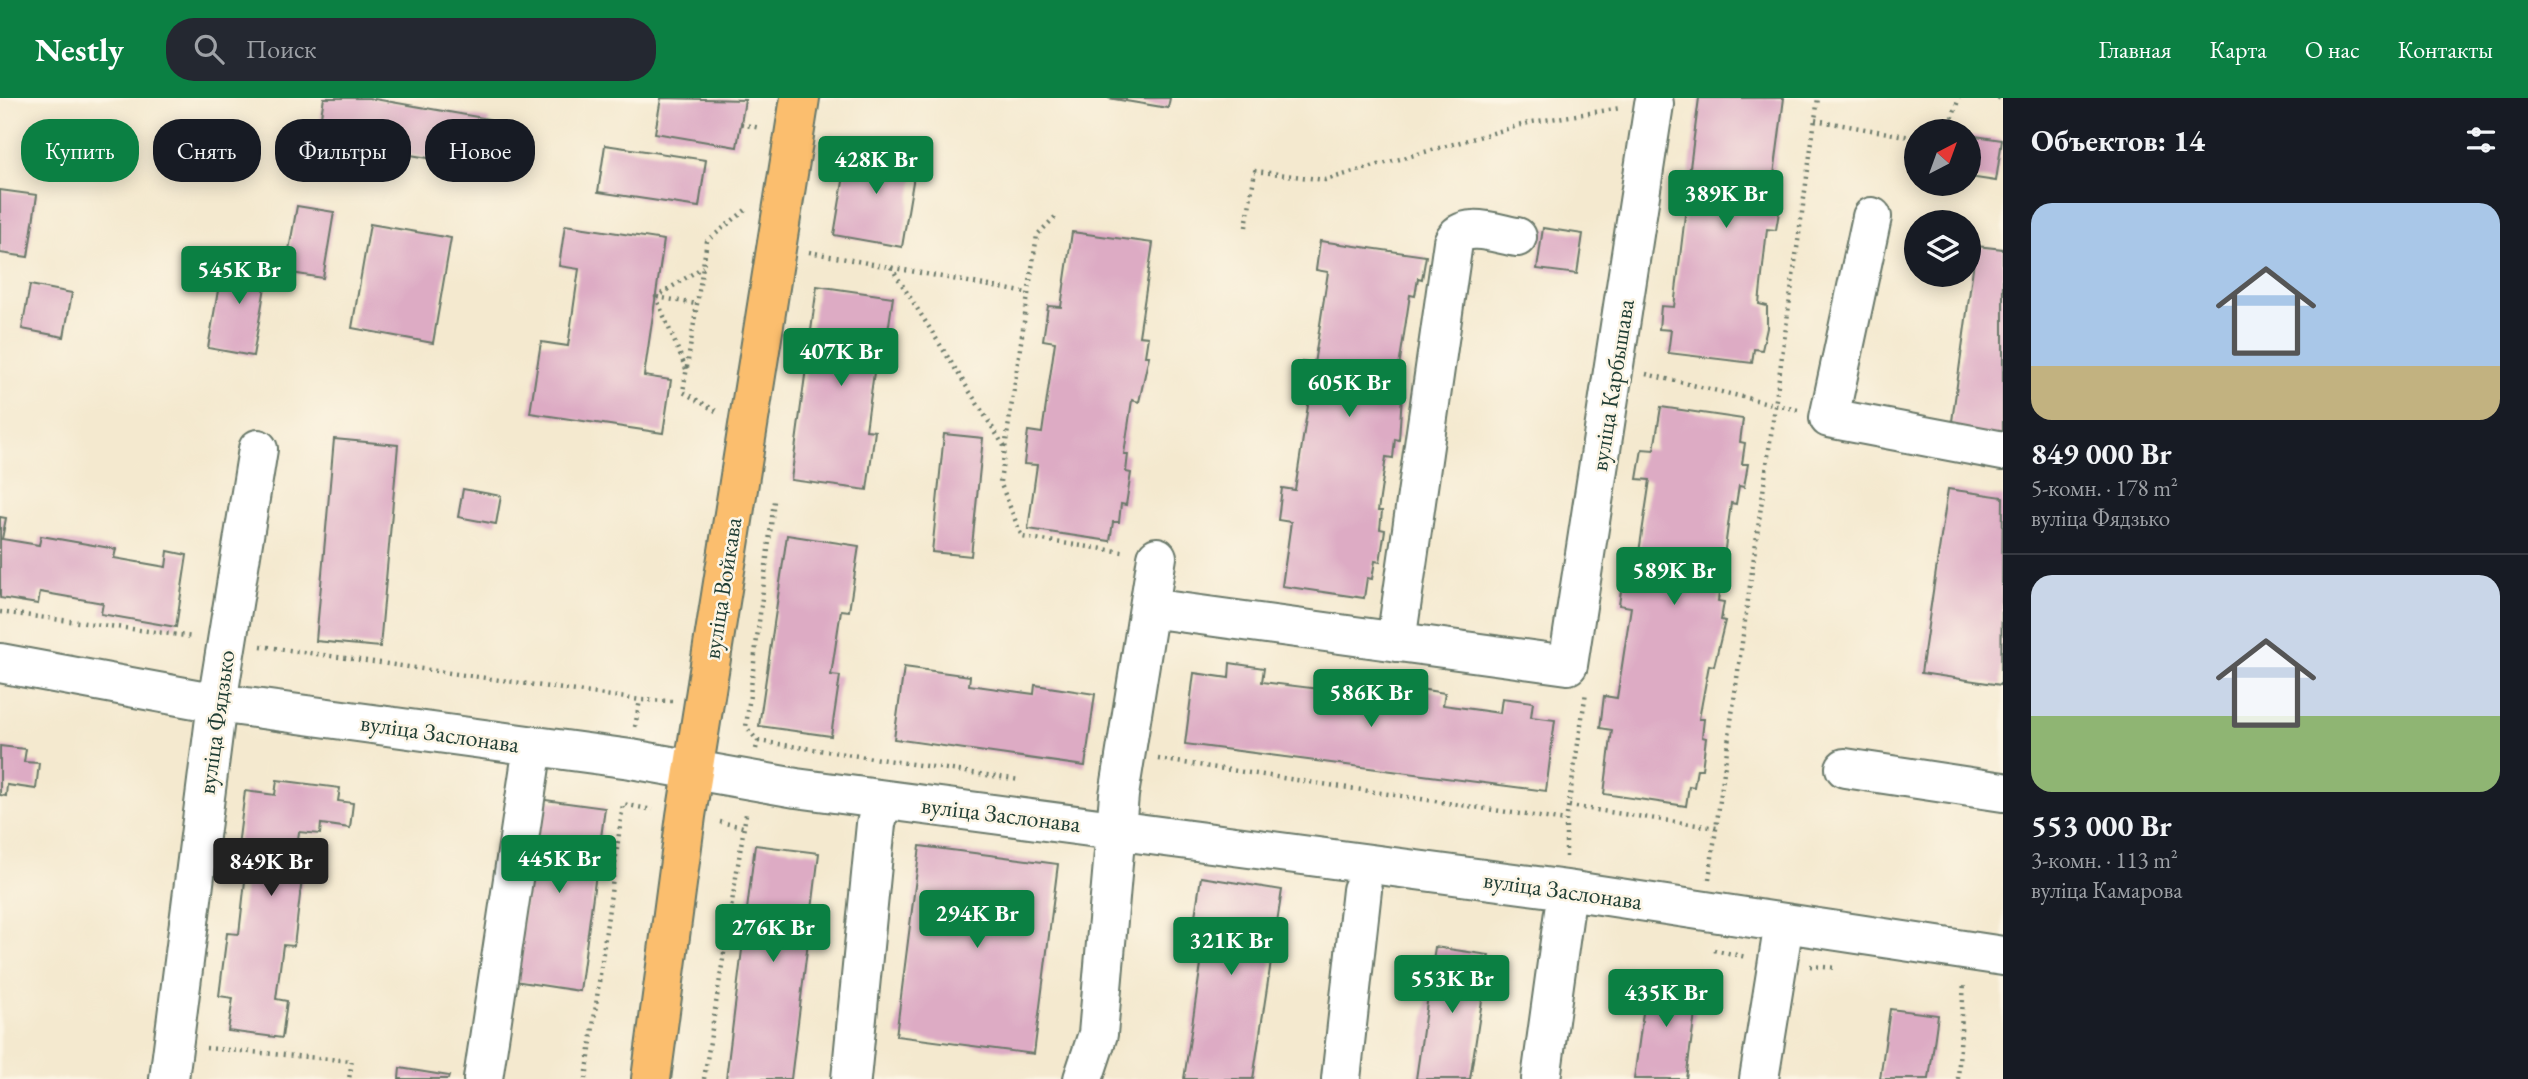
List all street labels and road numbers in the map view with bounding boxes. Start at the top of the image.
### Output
street label: вуліца Карбышава [1583,296,1641,473]
street label: вуліца Войкава [696,515,749,661]
street label: вуліца Фядзько [191,648,241,796]
street label: вуліца Заслонава [359,707,522,760]
street label: вуліца Заслонава [920,789,1083,839]
street label: вуліца Заслонава [1482,864,1645,917]

